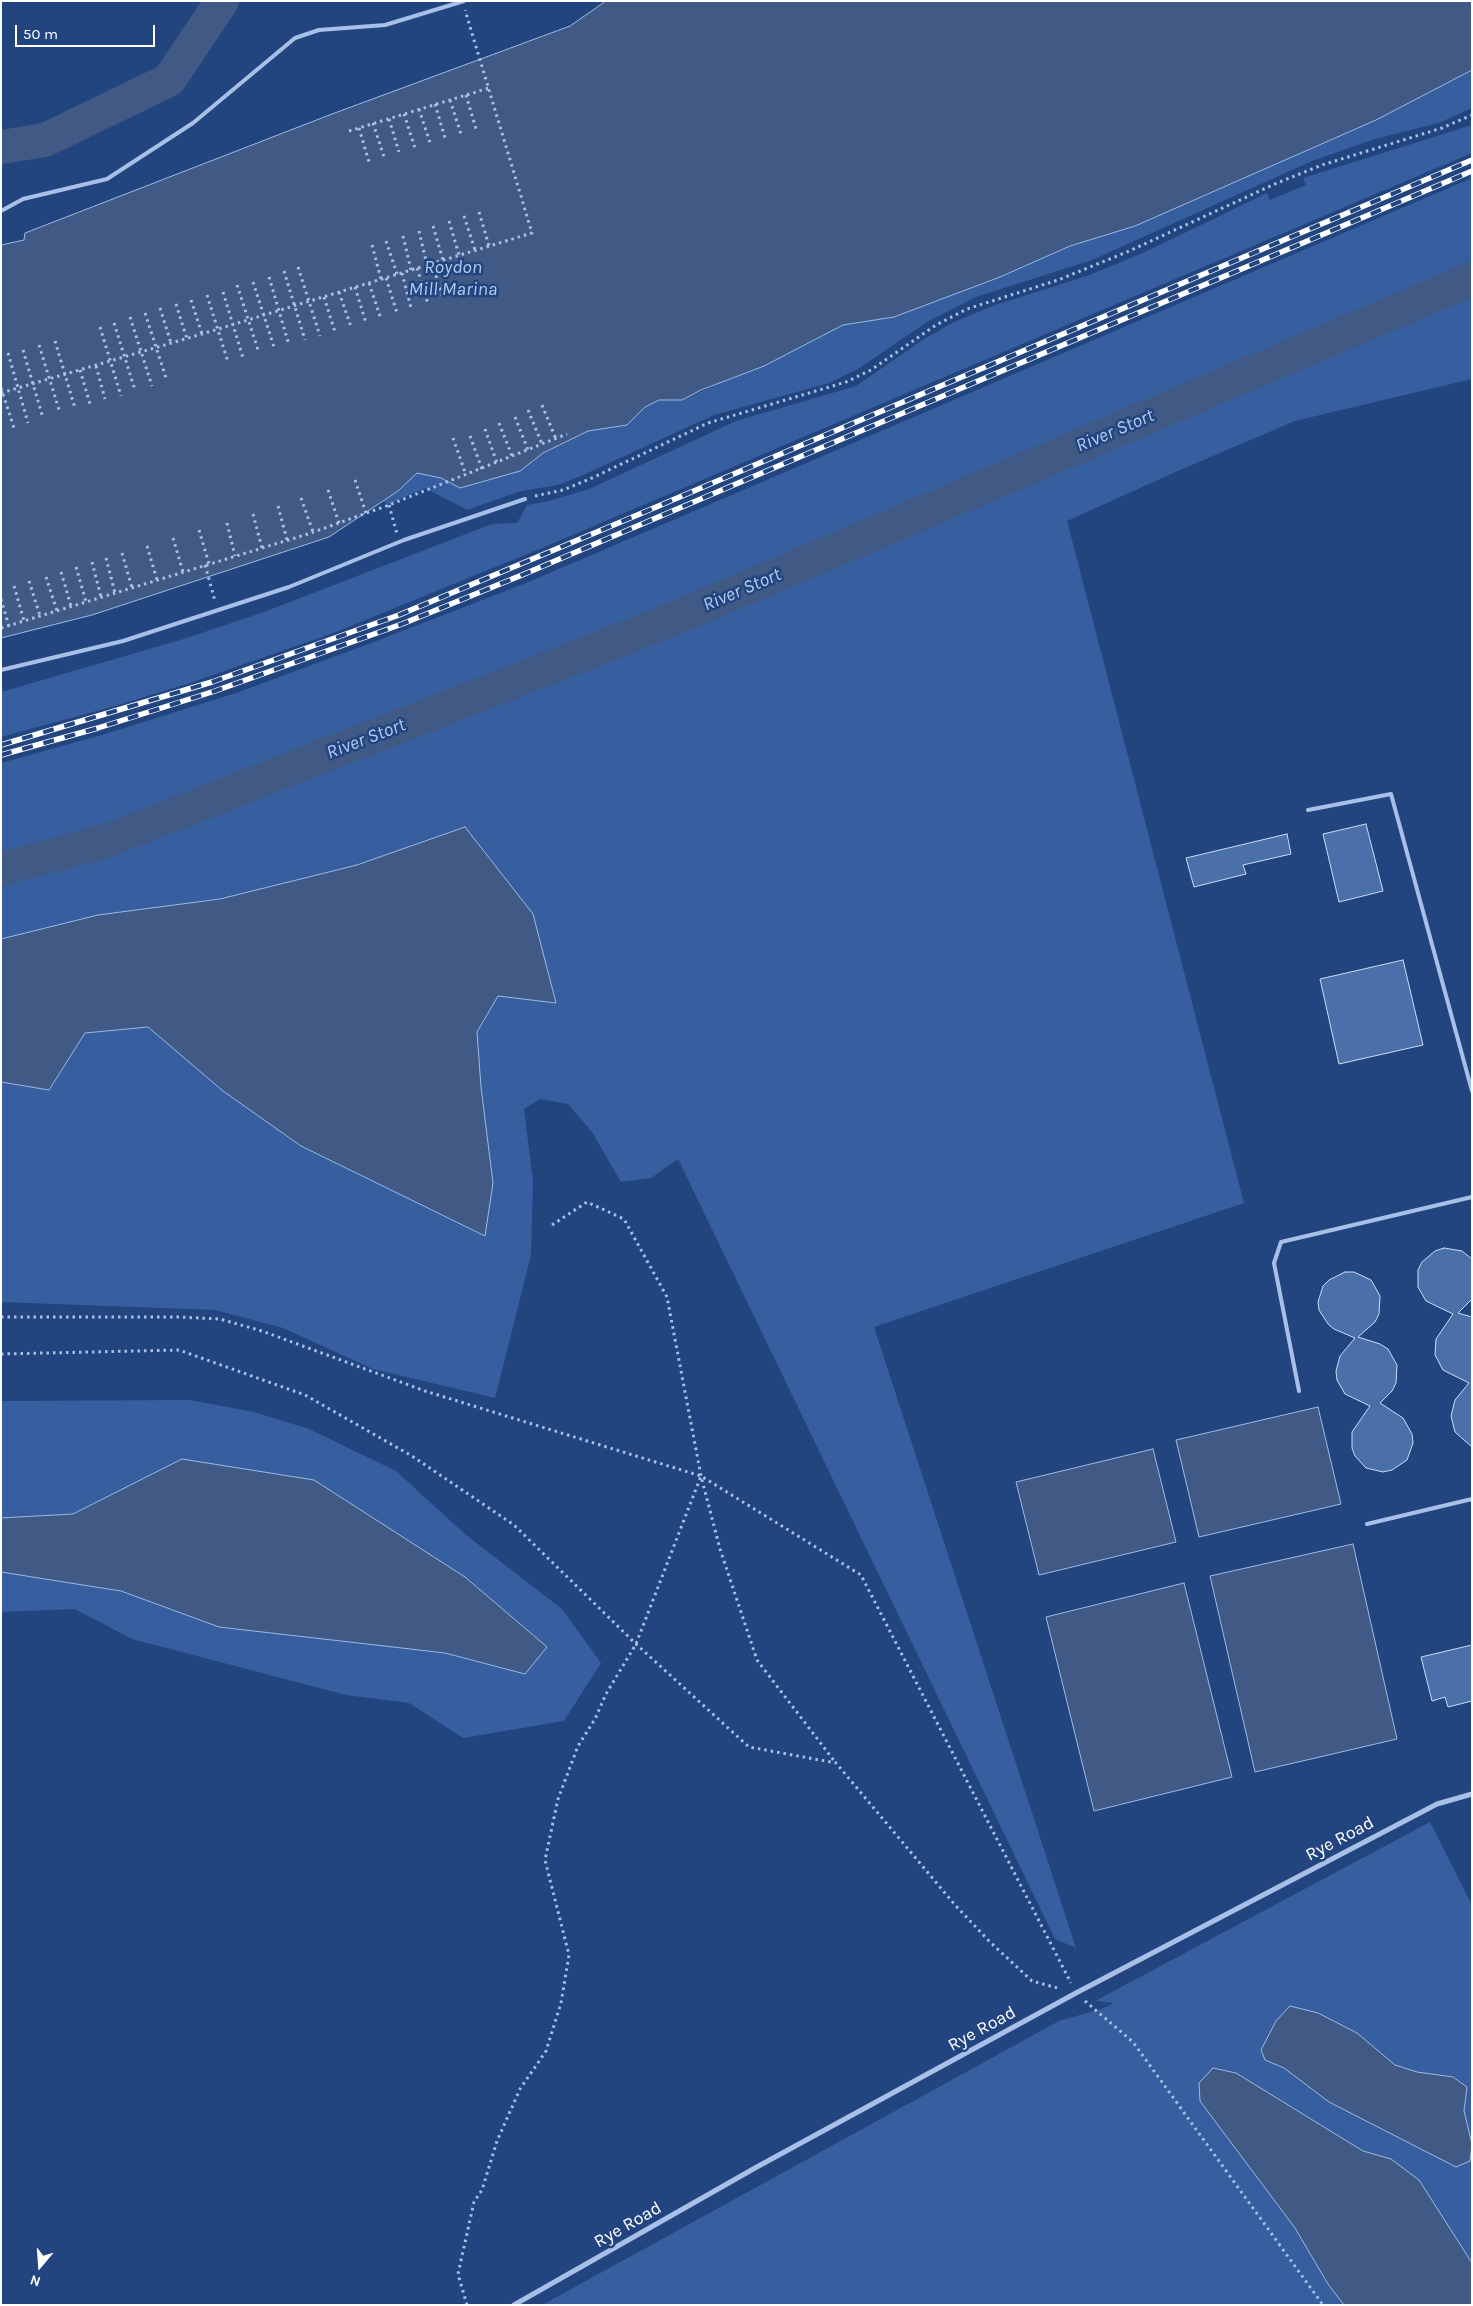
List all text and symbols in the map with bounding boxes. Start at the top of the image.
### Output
scale bar [18,15,158,47]
text: 50 m [23,25,58,43]
water label: Roydon Mill Marina [409,257,497,301]
water label: River Stort [1073,404,1157,458]
water label: River Stort [700,563,784,617]
water label: River Stort [323,714,409,764]
street label: Rye Road [1302,1812,1378,1866]
street label: Rye Road [944,2002,1020,2056]
street label: Rye Road [590,2197,666,2253]
north arrow [15,2241,65,2291]
text: N [28,2271,43,2290]

